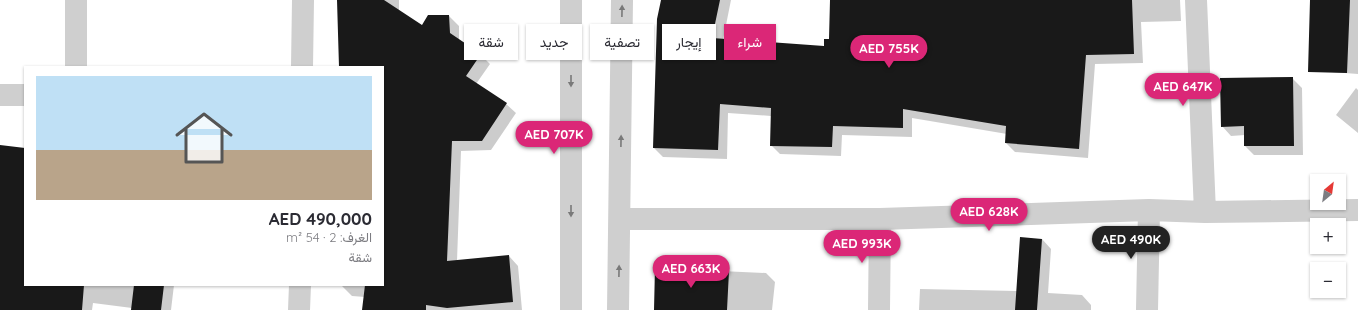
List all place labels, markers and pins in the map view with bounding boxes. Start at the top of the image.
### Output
pin: AED 755K [848,35,930,69]
pin: AED 647K [1142,73,1224,107]
pin: AED 707K [513,121,595,155]
pin: AED 628K [948,198,1030,232]
pin: AED 490K [1090,226,1172,260]
pin: AED 993K [821,230,903,264]
pin: AED 663K [650,255,732,289]

